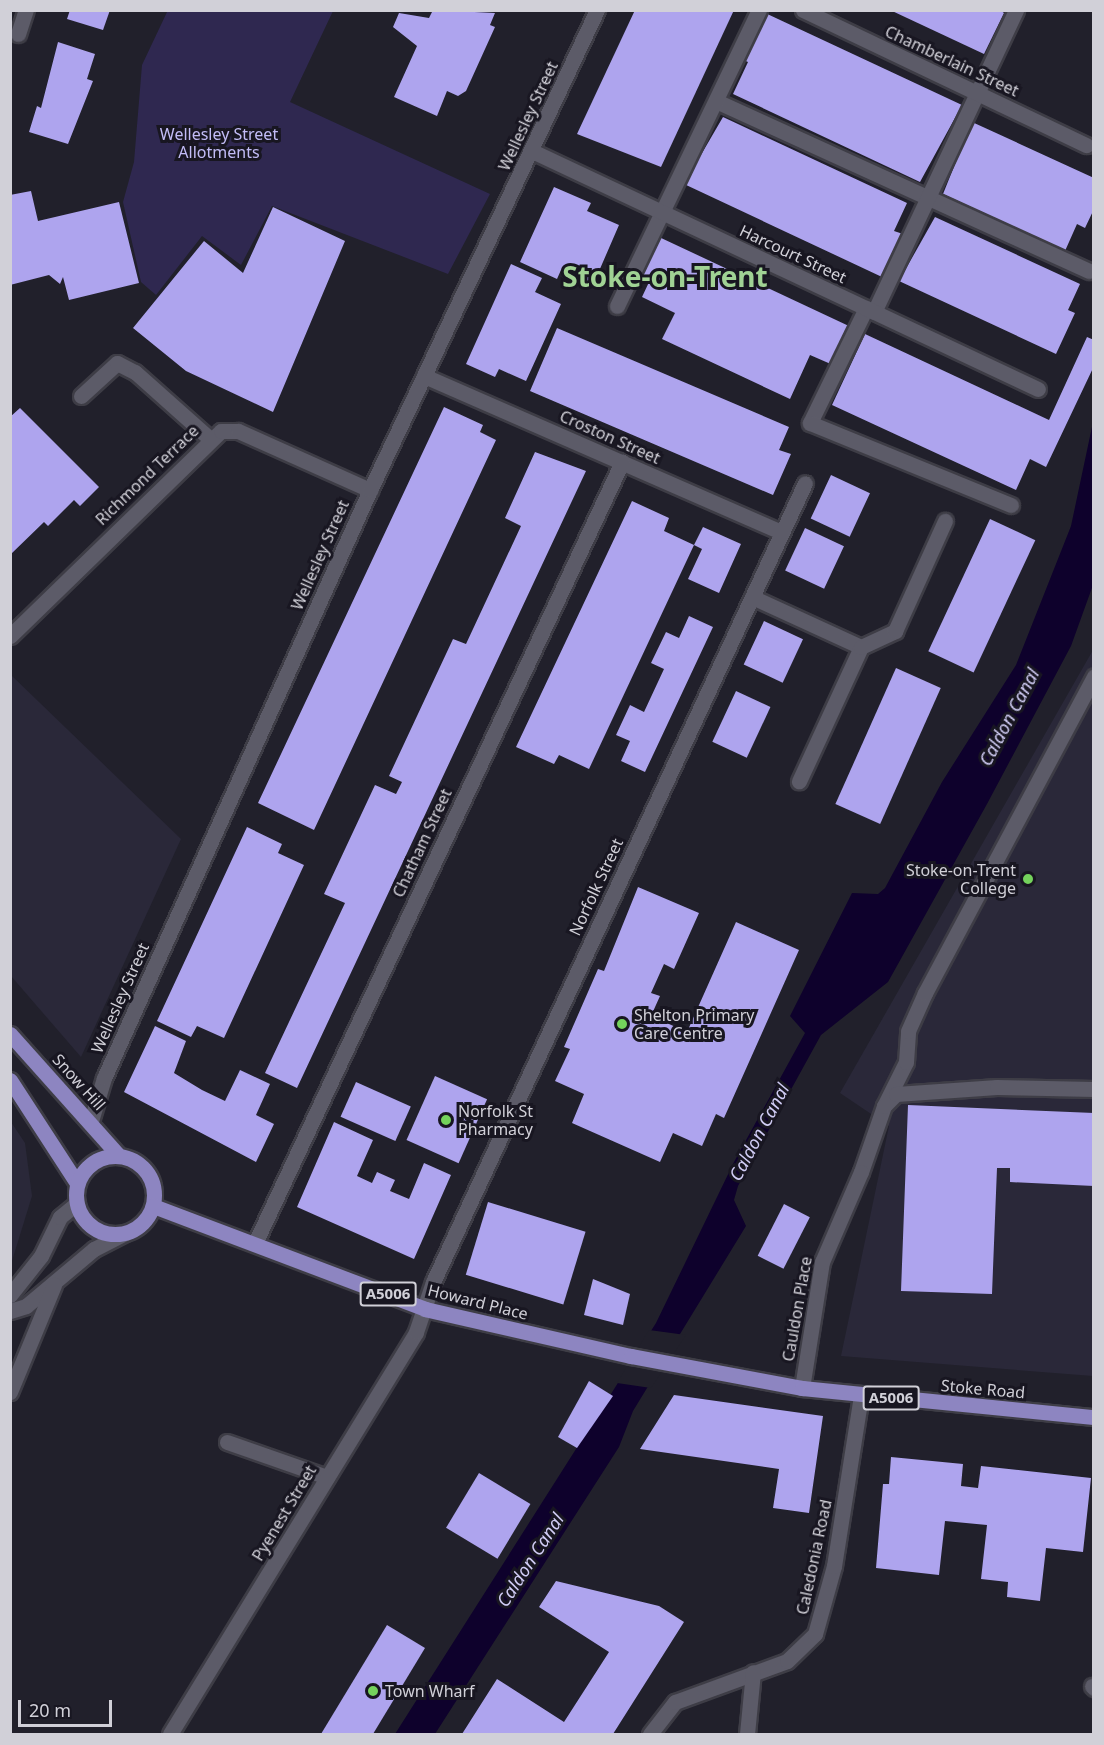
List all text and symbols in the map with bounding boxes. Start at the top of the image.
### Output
street label: Chamberlain Street [882,22,1022,100]
street label: Wellesley Street [494,58,562,174]
park label: Wellesley Street Allotments [160,124,278,162]
street label: Harcourt Street [737,221,849,287]
district label: Stoke-on-Trent [562,259,768,293]
street label: Croston Street [557,406,663,468]
street label: Richmond Terrace [92,421,202,529]
street label: Wellesley Street [287,497,353,613]
water label: Caldon Canal [974,665,1044,769]
street label: Chatham Street [388,786,456,900]
street label: Norfolk Street [565,835,627,939]
place label: Stoke-on-Trent College [906,860,1016,898]
marker: Stoke-on-Trent College [1021,872,1035,886]
street label: Wellesley Street [87,940,153,1056]
place label: Shelton Primary Care Centre [634,1005,754,1043]
marker: Shelton Primary Care Centre [615,1017,629,1031]
street label: Snow Hill [49,1050,109,1114]
water label: Caldon Canal [724,1080,794,1184]
place label: Norfolk St Pharmacy [458,1101,533,1139]
marker: Norfolk St Pharmacy [439,1113,453,1127]
street label: Cauldon Place [778,1255,816,1363]
street label: Howard Place [426,1280,530,1324]
road number: A5006 [360,1282,416,1306]
street label: Stoke Road [940,1376,1026,1402]
road number: A5006 [862,1386,920,1410]
street label: Pyenest Street [248,1462,320,1564]
street label: Caledonia Road [792,1498,836,1616]
water label: Caldon Canal [492,1509,568,1611]
place label: Town Wharf [385,1681,475,1701]
marker: Town Wharf [366,1684,380,1698]
scale bar [21,1688,116,1726]
text: 20 m [29,1698,71,1722]

